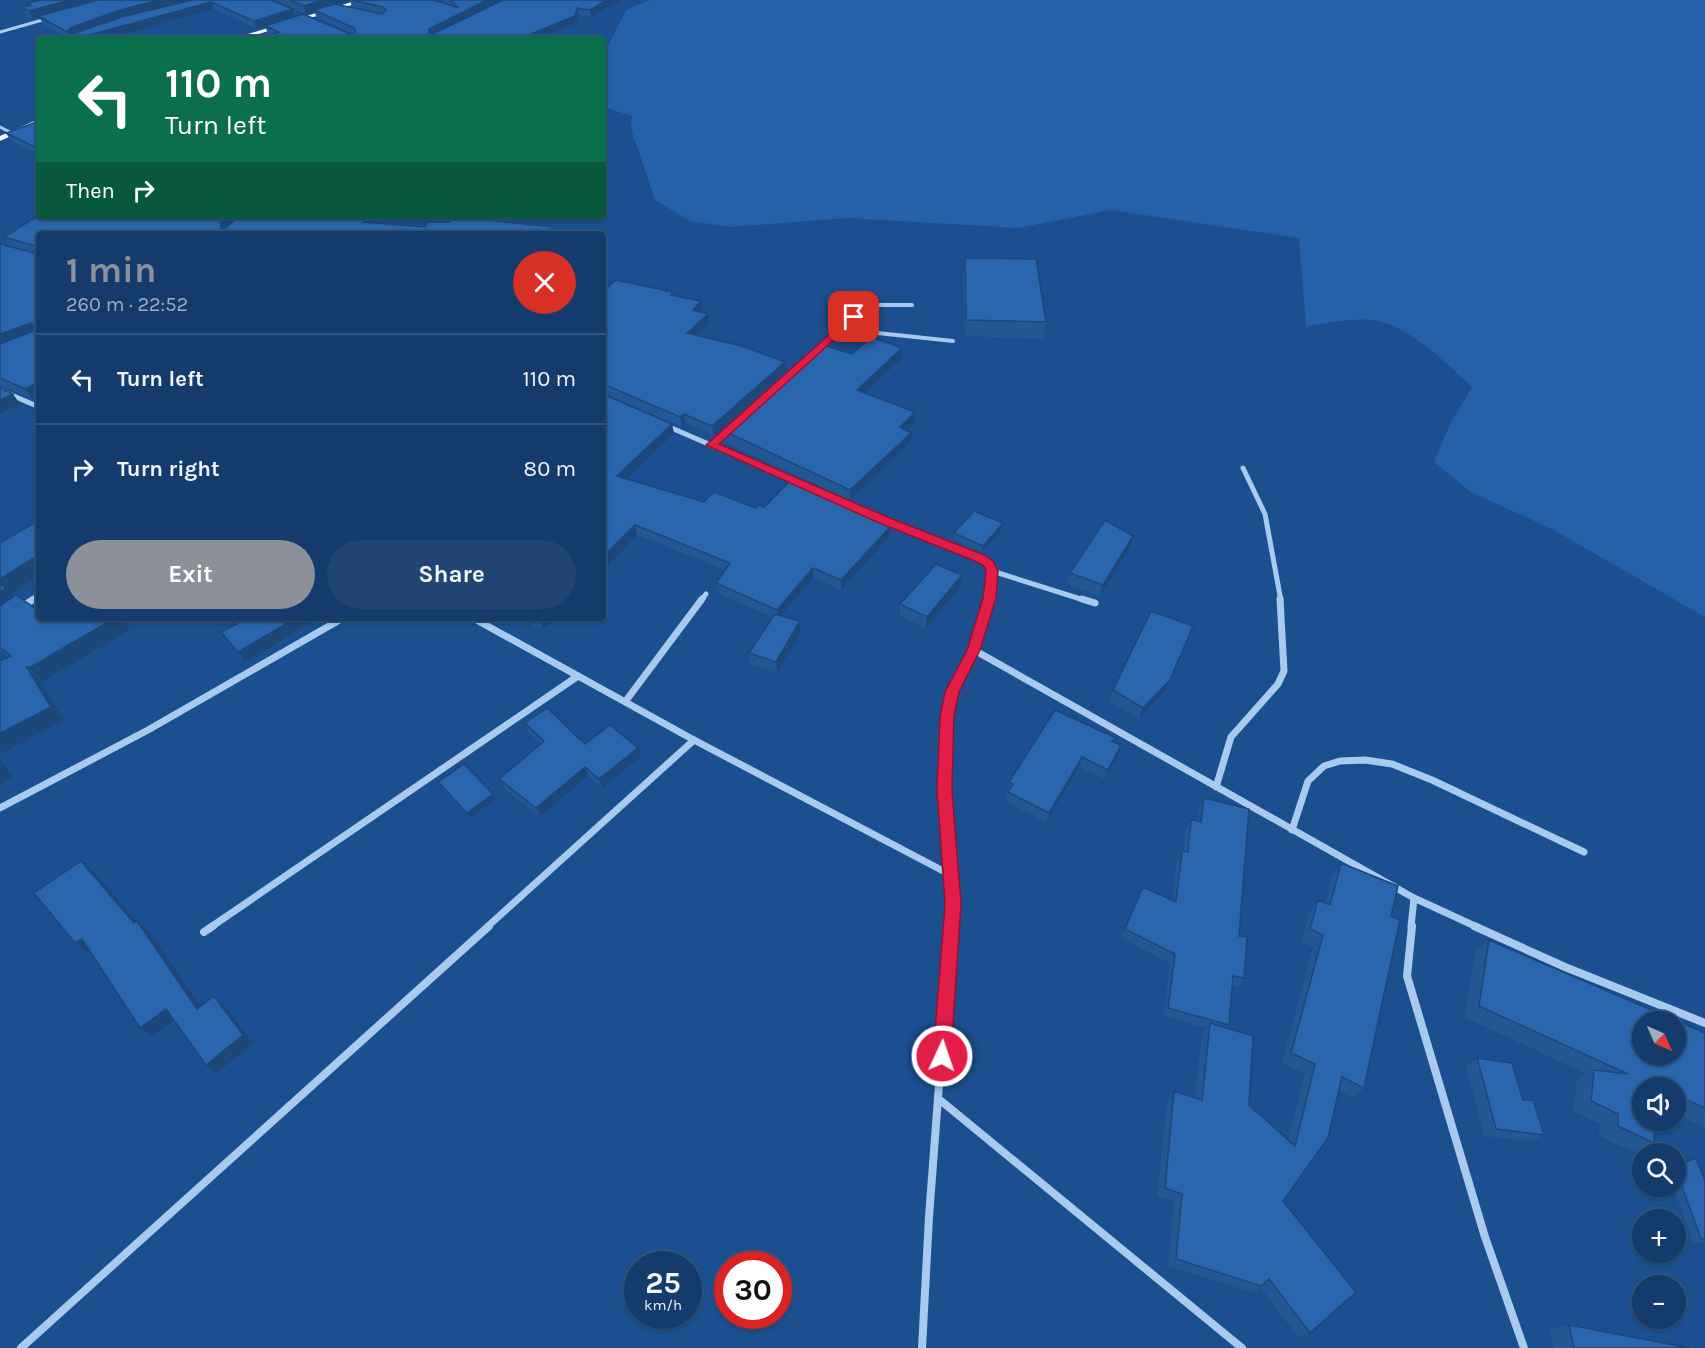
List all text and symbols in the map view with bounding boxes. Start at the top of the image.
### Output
text: 110 m [165,58,272,108]
icon: left [66,60,144,138]
text: Turn left [165,109,266,141]
icon: right [127,174,160,207]
text: Then [66,178,115,204]
text: 1 min [66,249,156,291]
button: close [513,251,576,314]
pin [828,291,879,342]
text: 260 m · 22:52 [66,293,188,316]
icon: arrive [837,300,870,333]
icon: left [66,363,99,396]
text: Turn left [117,366,204,392]
text: 110 m [523,366,576,392]
icon: right [66,453,99,486]
text: Turn right [117,456,220,482]
text: 80 m [524,456,576,482]
button: Exit [66,540,315,609]
button: Share [327,540,576,609]
north arrow [1632,1011,1686,1065]
map controls [1632,1011,1686,1329]
position arrow [910,1024,974,1088]
button: sound [1632,1077,1686,1131]
button: search [1632,1143,1686,1197]
button: + [1632,1209,1686,1263]
speed limit sign: 30 [714,1251,792,1329]
text: 25 [645,1265,681,1301]
button: − [1632,1275,1686,1329]
text: km/h [644,1296,682,1314]

